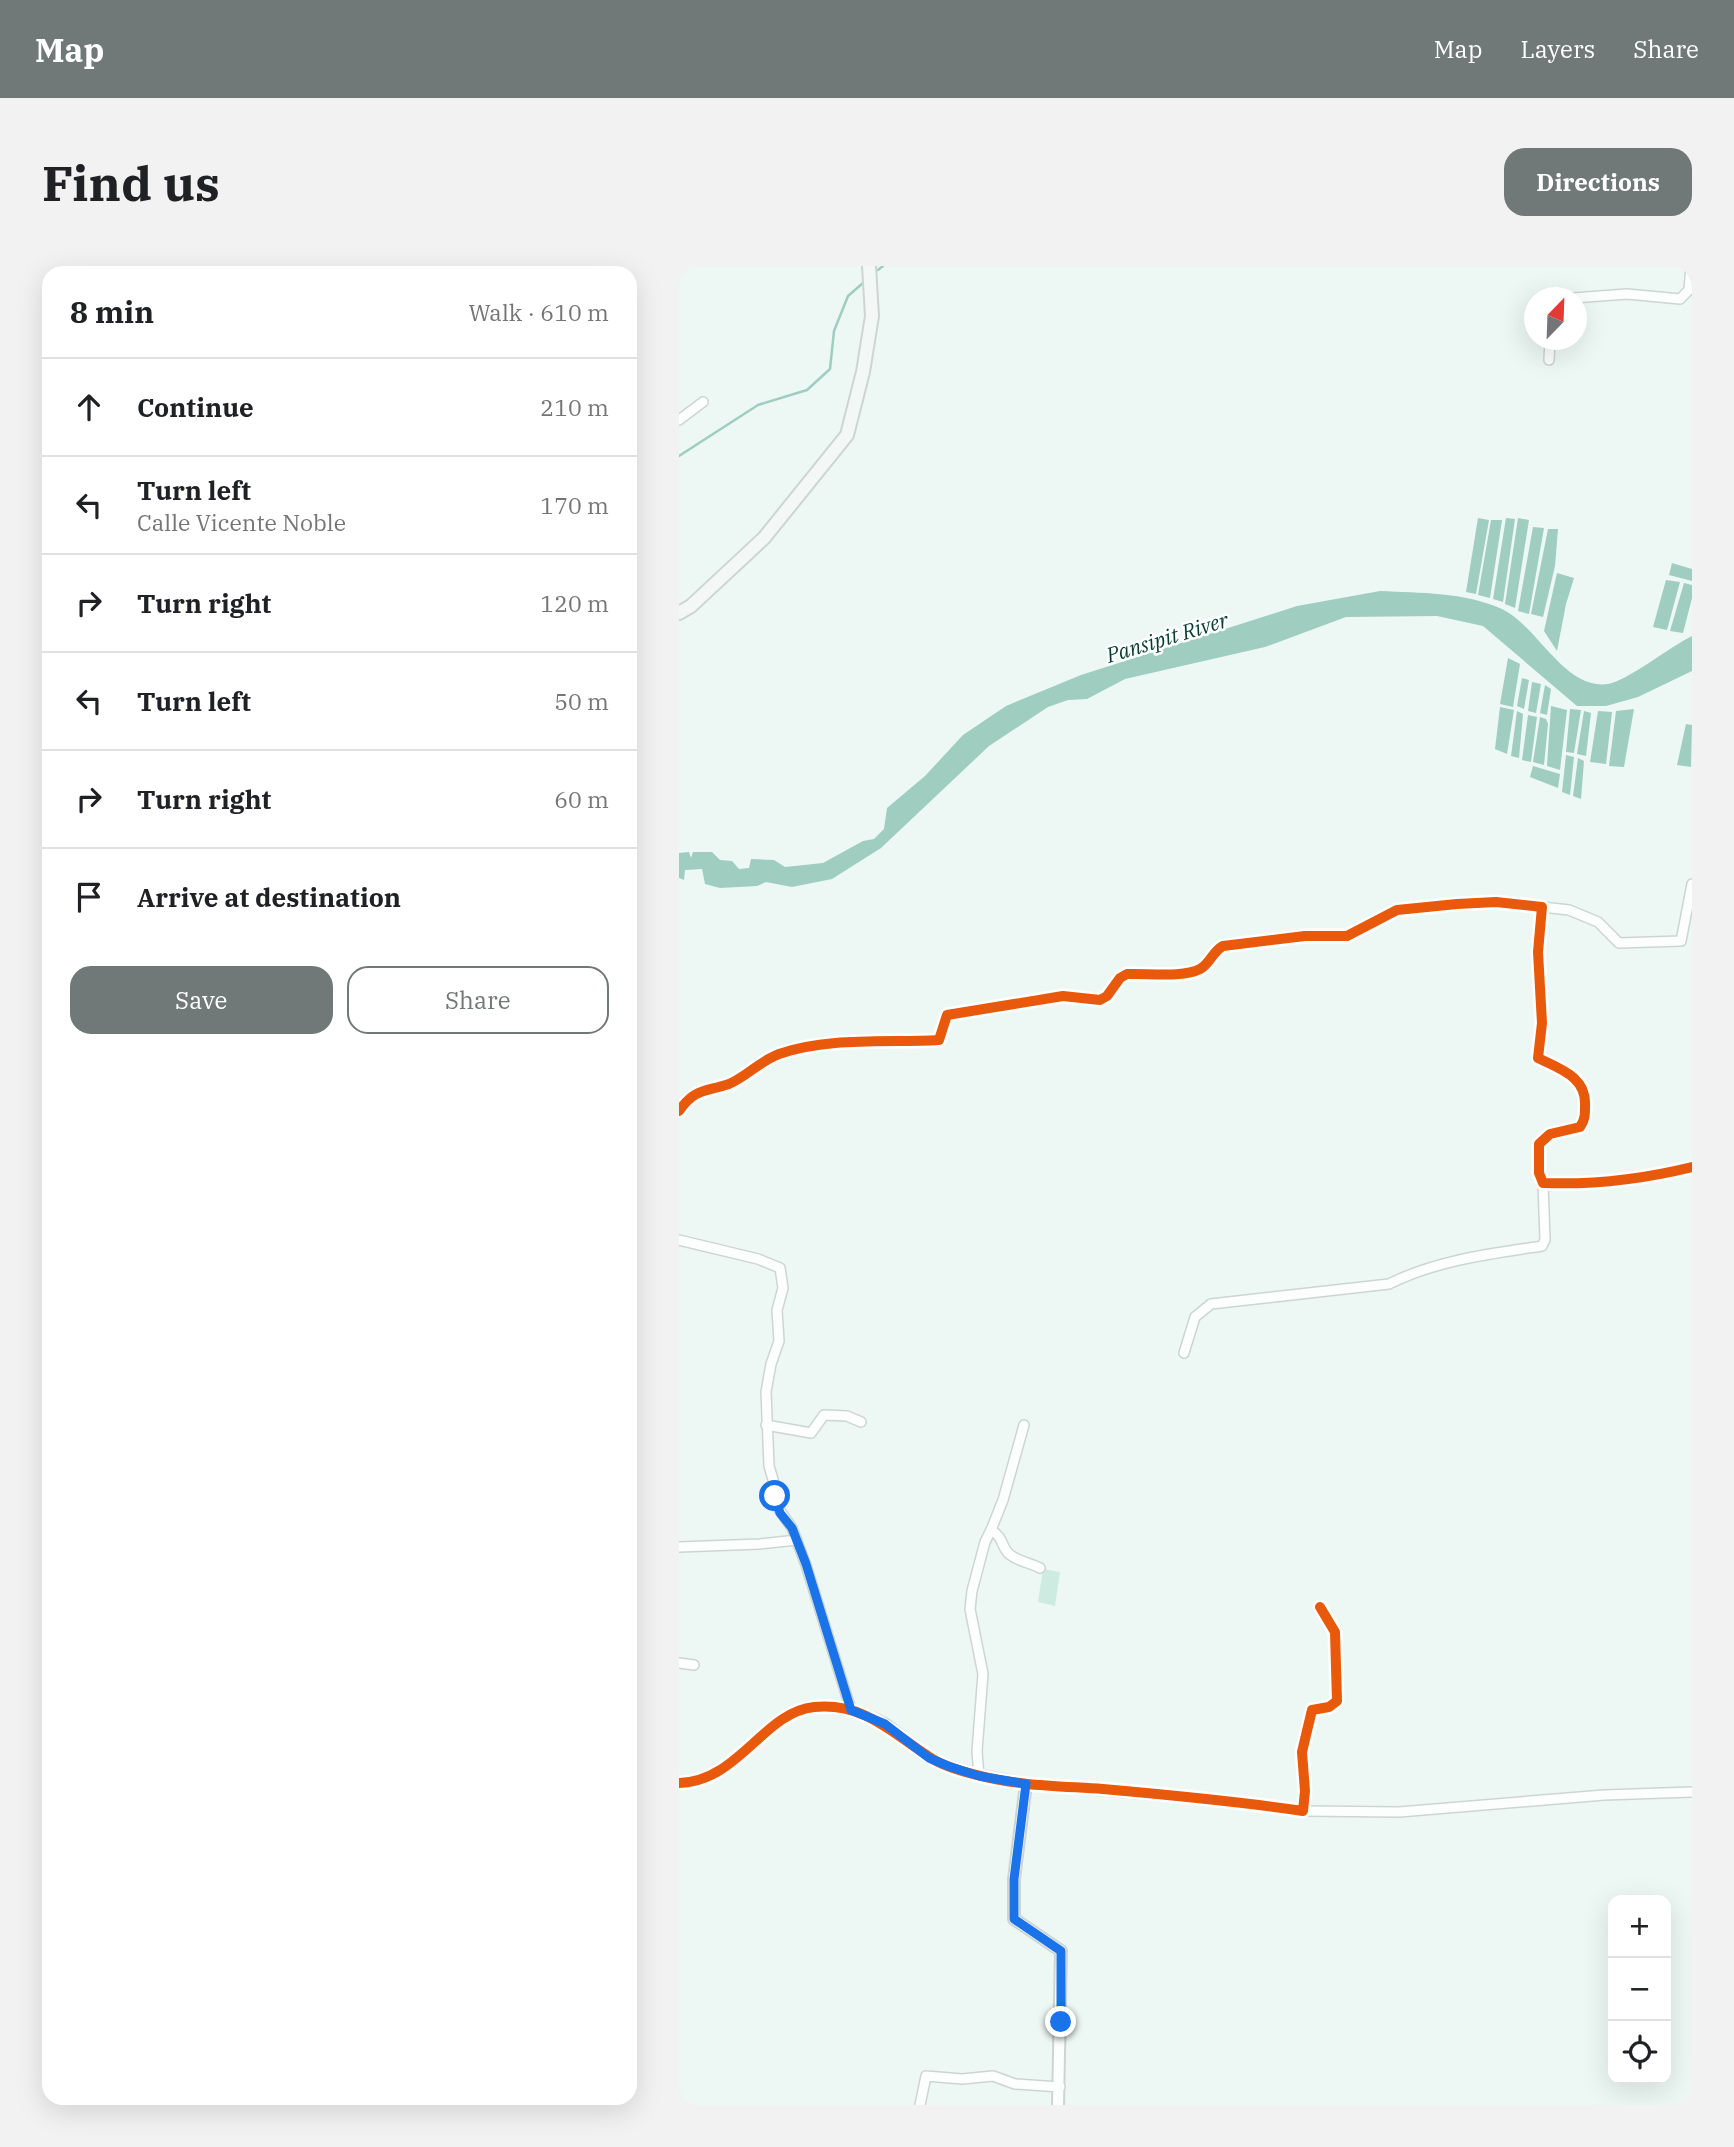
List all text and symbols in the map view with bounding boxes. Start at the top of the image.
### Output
text: Map [35,28,104,71]
text: Map [1434,33,1482,65]
text: Layers [1520,33,1595,65]
text: Share [1633,33,1699,65]
button: Directions [1504,148,1692,216]
text: Find us [42,151,220,214]
north arrow [1524,287,1587,350]
text: 8 min [70,292,154,331]
text: Walk · 610 m [468,297,609,327]
icon: ahead [70,388,108,426]
text: Continue [137,390,254,424]
text: 210 m [540,392,609,422]
text: Turn left [137,473,251,507]
icon: left [70,486,108,524]
text: 170 m [540,490,609,520]
text: Calle Vicente Noble [137,507,346,537]
icon: right [70,584,108,622]
text: Turn right [137,586,271,620]
text: 120 m [540,588,609,618]
water label: Pansipit River [1102,605,1232,669]
icon: left [70,682,108,720]
text: Turn left [137,684,251,718]
text: 50 m [554,686,609,716]
icon: right [70,780,108,818]
text: Turn right [137,782,271,816]
text: 60 m [554,784,609,814]
icon: arrive [70,878,108,916]
text: Arrive at destination [137,880,401,914]
button: Save [70,966,333,1034]
button: Share [347,966,609,1034]
route start [759,1480,790,1511]
map controls [1608,1895,1671,2084]
button: + [1608,1895,1671,1958]
button: − [1608,1958,1671,2021]
route end [1045,2006,1076,2037]
button: locate [1608,2021,1671,2084]

